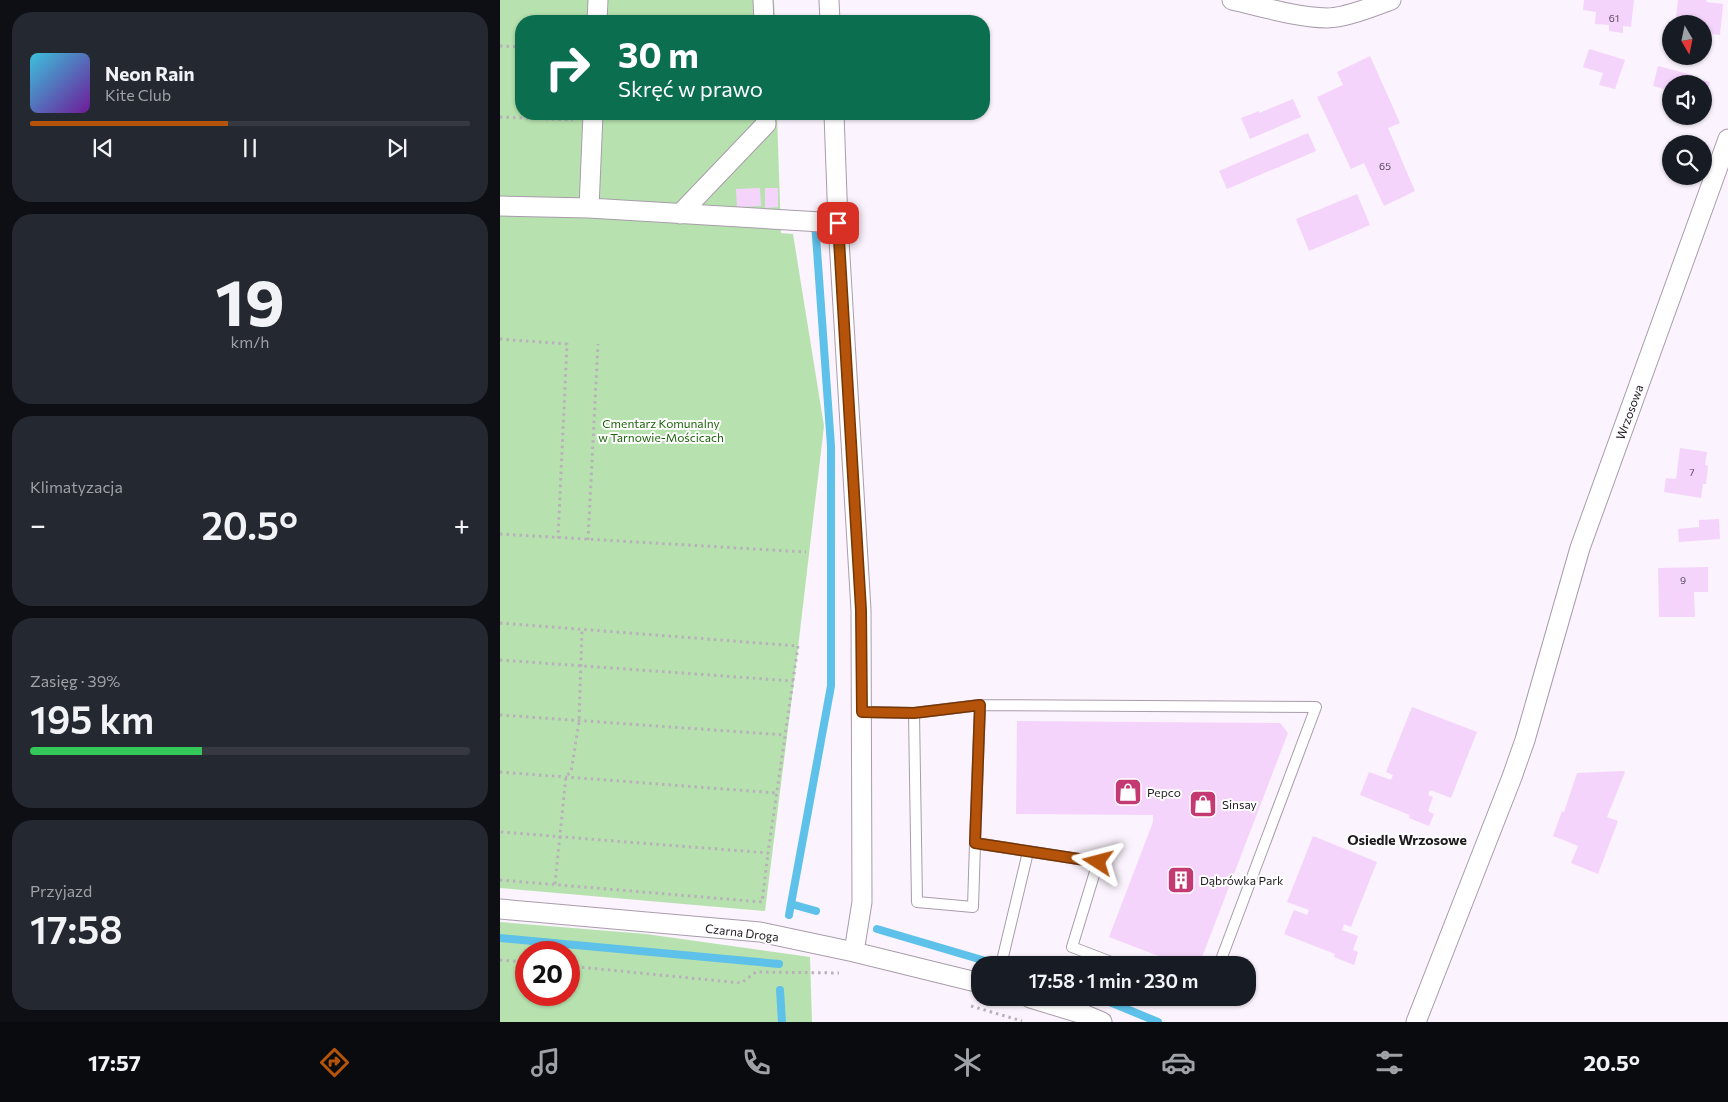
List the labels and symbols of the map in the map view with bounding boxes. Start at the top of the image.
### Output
house number: 61 [1609,12,1619,24]
north arrow [1662,15,1712,65]
house number: 65 [1379,160,1391,172]
pin [817,202,859,244]
street label: Wrzosowa [1613,383,1645,441]
park label: Cmentarz Komunalny w Tarnowie-Mościcach [598,416,724,444]
house number: 7 [1689,466,1695,478]
house number: 9 [1680,574,1686,586]
shop icon: Pepco [1113,777,1143,807]
place label: Pepco [1147,785,1181,799]
shop icon: Sinsay [1188,789,1218,819]
place label: Sinsay [1222,797,1257,811]
district label: Osiedle Wrzosowe [1347,831,1467,848]
position arrow [1071,835,1123,887]
building icon: Dąbrówka Park [1166,865,1196,895]
place label: Dąbrówka Park [1200,873,1284,887]
street label: Czarna Droga [704,921,780,943]
speed limit sign: 20 [515,941,580,1006]

